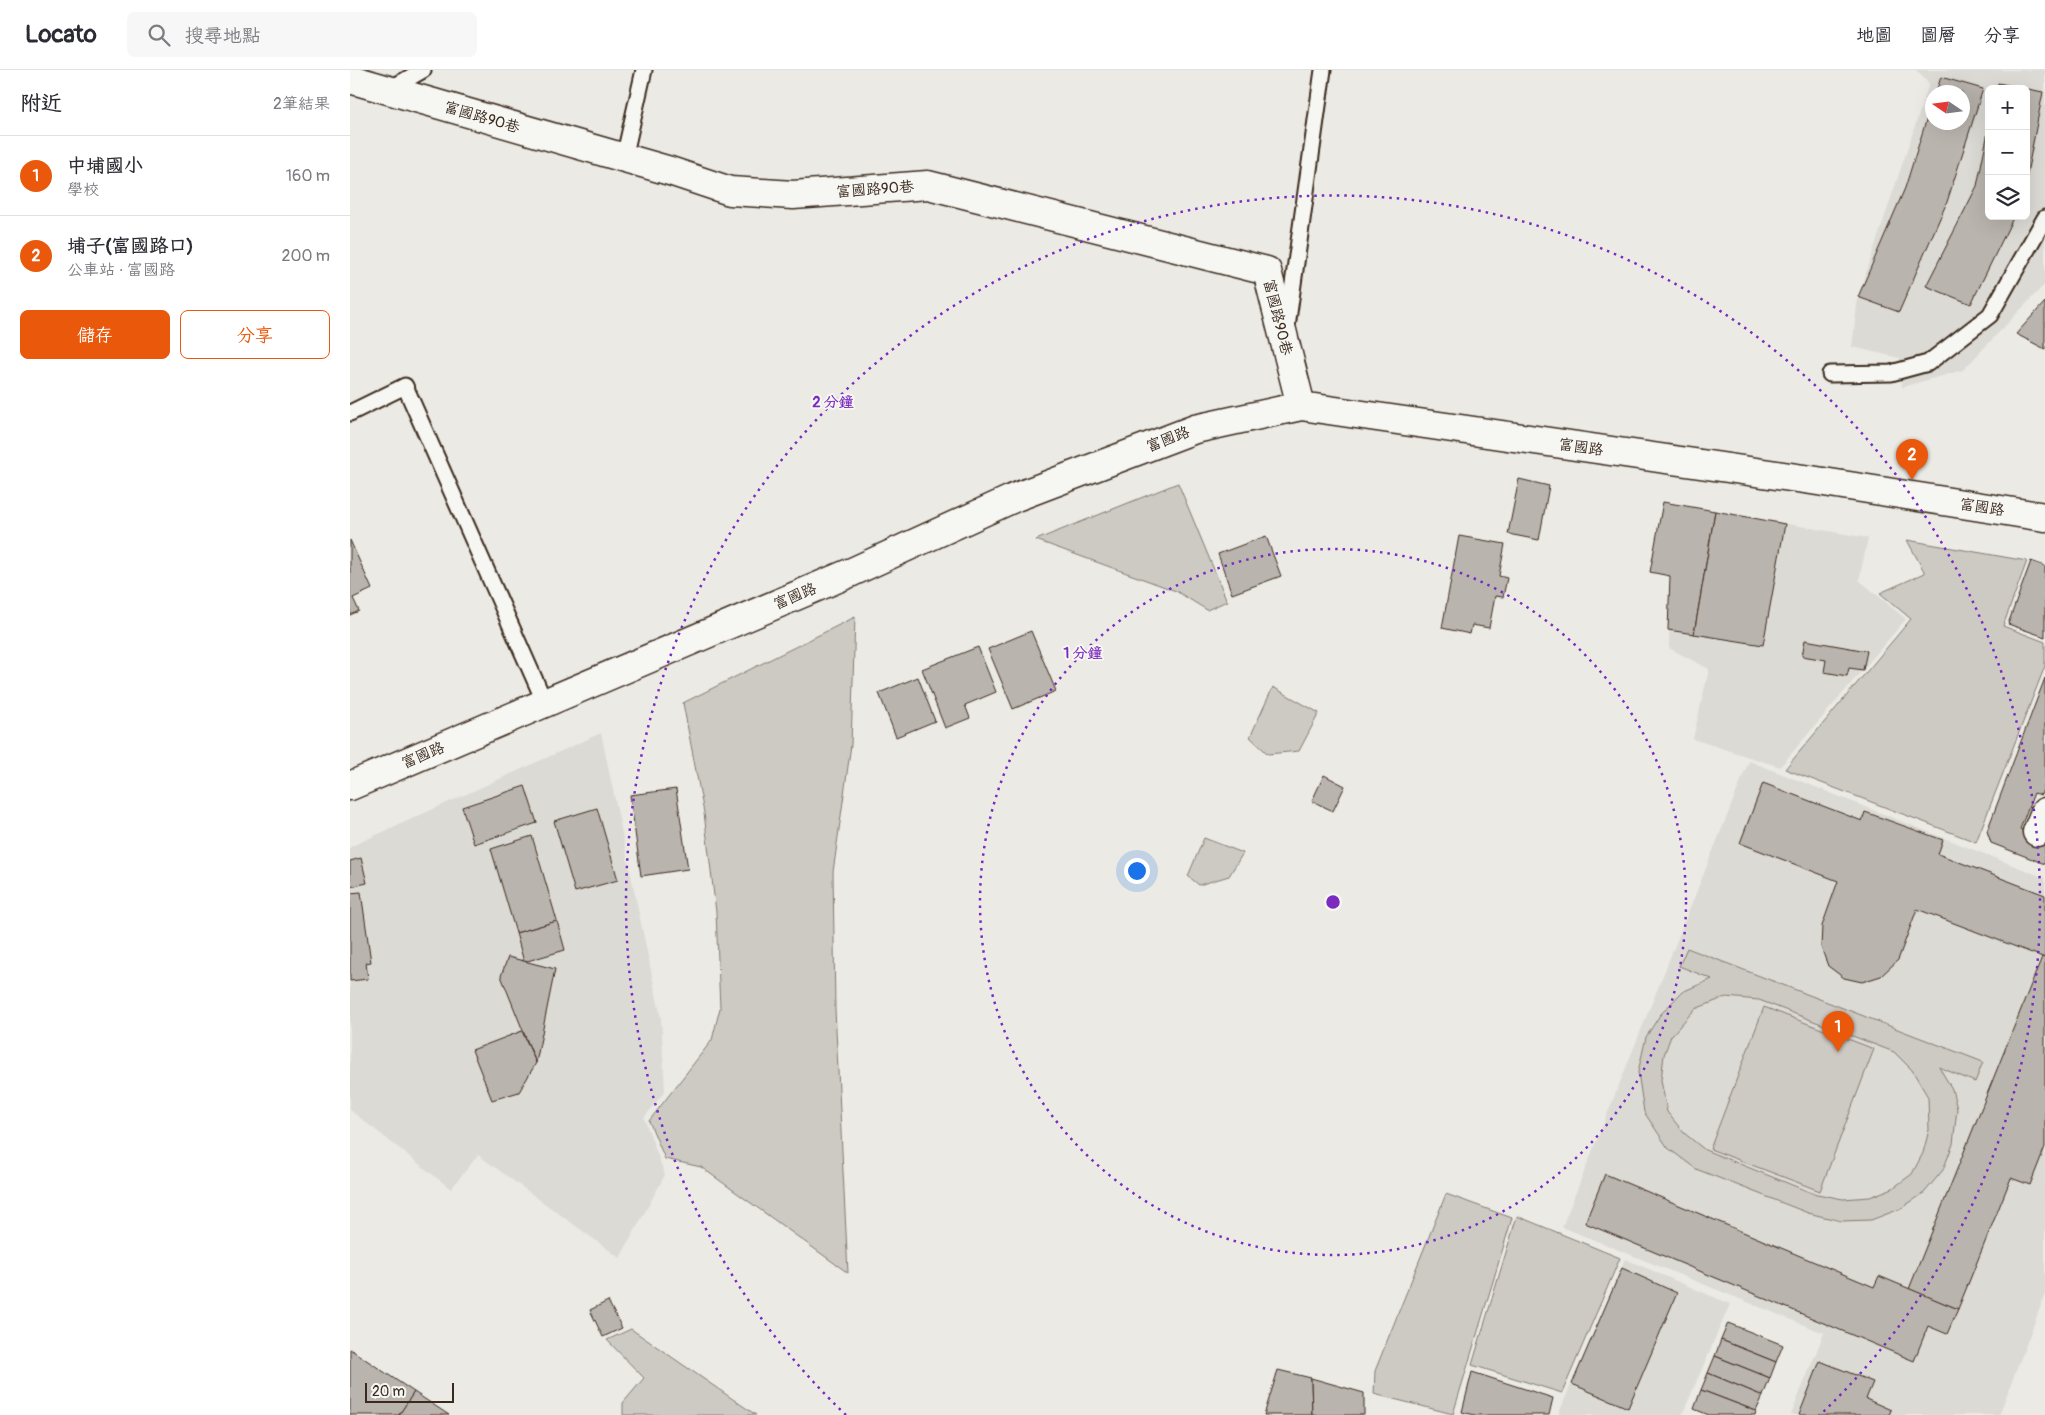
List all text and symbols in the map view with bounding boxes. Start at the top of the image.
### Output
search box [127,12,477,57]
text: Locato [25,20,97,49]
icon: search [145,21,173,49]
text: 搜尋地點 [185,24,261,48]
text: 地圖 [1856,24,1892,47]
text: 圖層 [1920,24,1956,47]
text: 分享 [1984,24,2020,47]
north arrow [1925,85,1970,130]
map controls [1985,85,2030,220]
button: + [1985,85,2030,130]
text: 附近 [20,90,62,117]
text: 2筆結果 [273,94,330,114]
street label: 富國路90巷 [442,98,522,137]
button: − [1985,130,2030,175]
text: 中埔國小 [67,154,143,178]
text: 1 [33,166,39,186]
text: 160 m [286,166,330,186]
button: layers [1985,175,2030,220]
street label: 富國路90巷 [835,177,915,202]
text: 學校 [67,180,99,200]
text: 埔子(富國路口) [67,234,194,258]
text: 2 [32,246,40,266]
text: 200 m [282,246,330,266]
text: 公車站 · 富國路 [67,260,175,280]
street label: 富國路90巷 [1259,277,1296,357]
button: 儲存 [20,310,170,359]
button: 分享 [180,310,330,359]
text: 2 分鐘 [812,393,854,412]
street label: 富國路 [1144,423,1193,456]
street label: 富國路 [1557,435,1605,460]
pin: 2 [1896,439,1928,480]
street label: 富國路 [1958,495,2006,520]
street label: 富國路 [771,579,820,614]
text: 1 分鐘 [1063,644,1103,663]
street label: 富國路 [399,738,448,773]
your location [1124,858,1150,884]
centre of rings [1324,893,1342,911]
pin: 1 [1822,1011,1854,1052]
scale bar [365,1380,454,1403]
text: 20 m [372,1383,405,1400]

